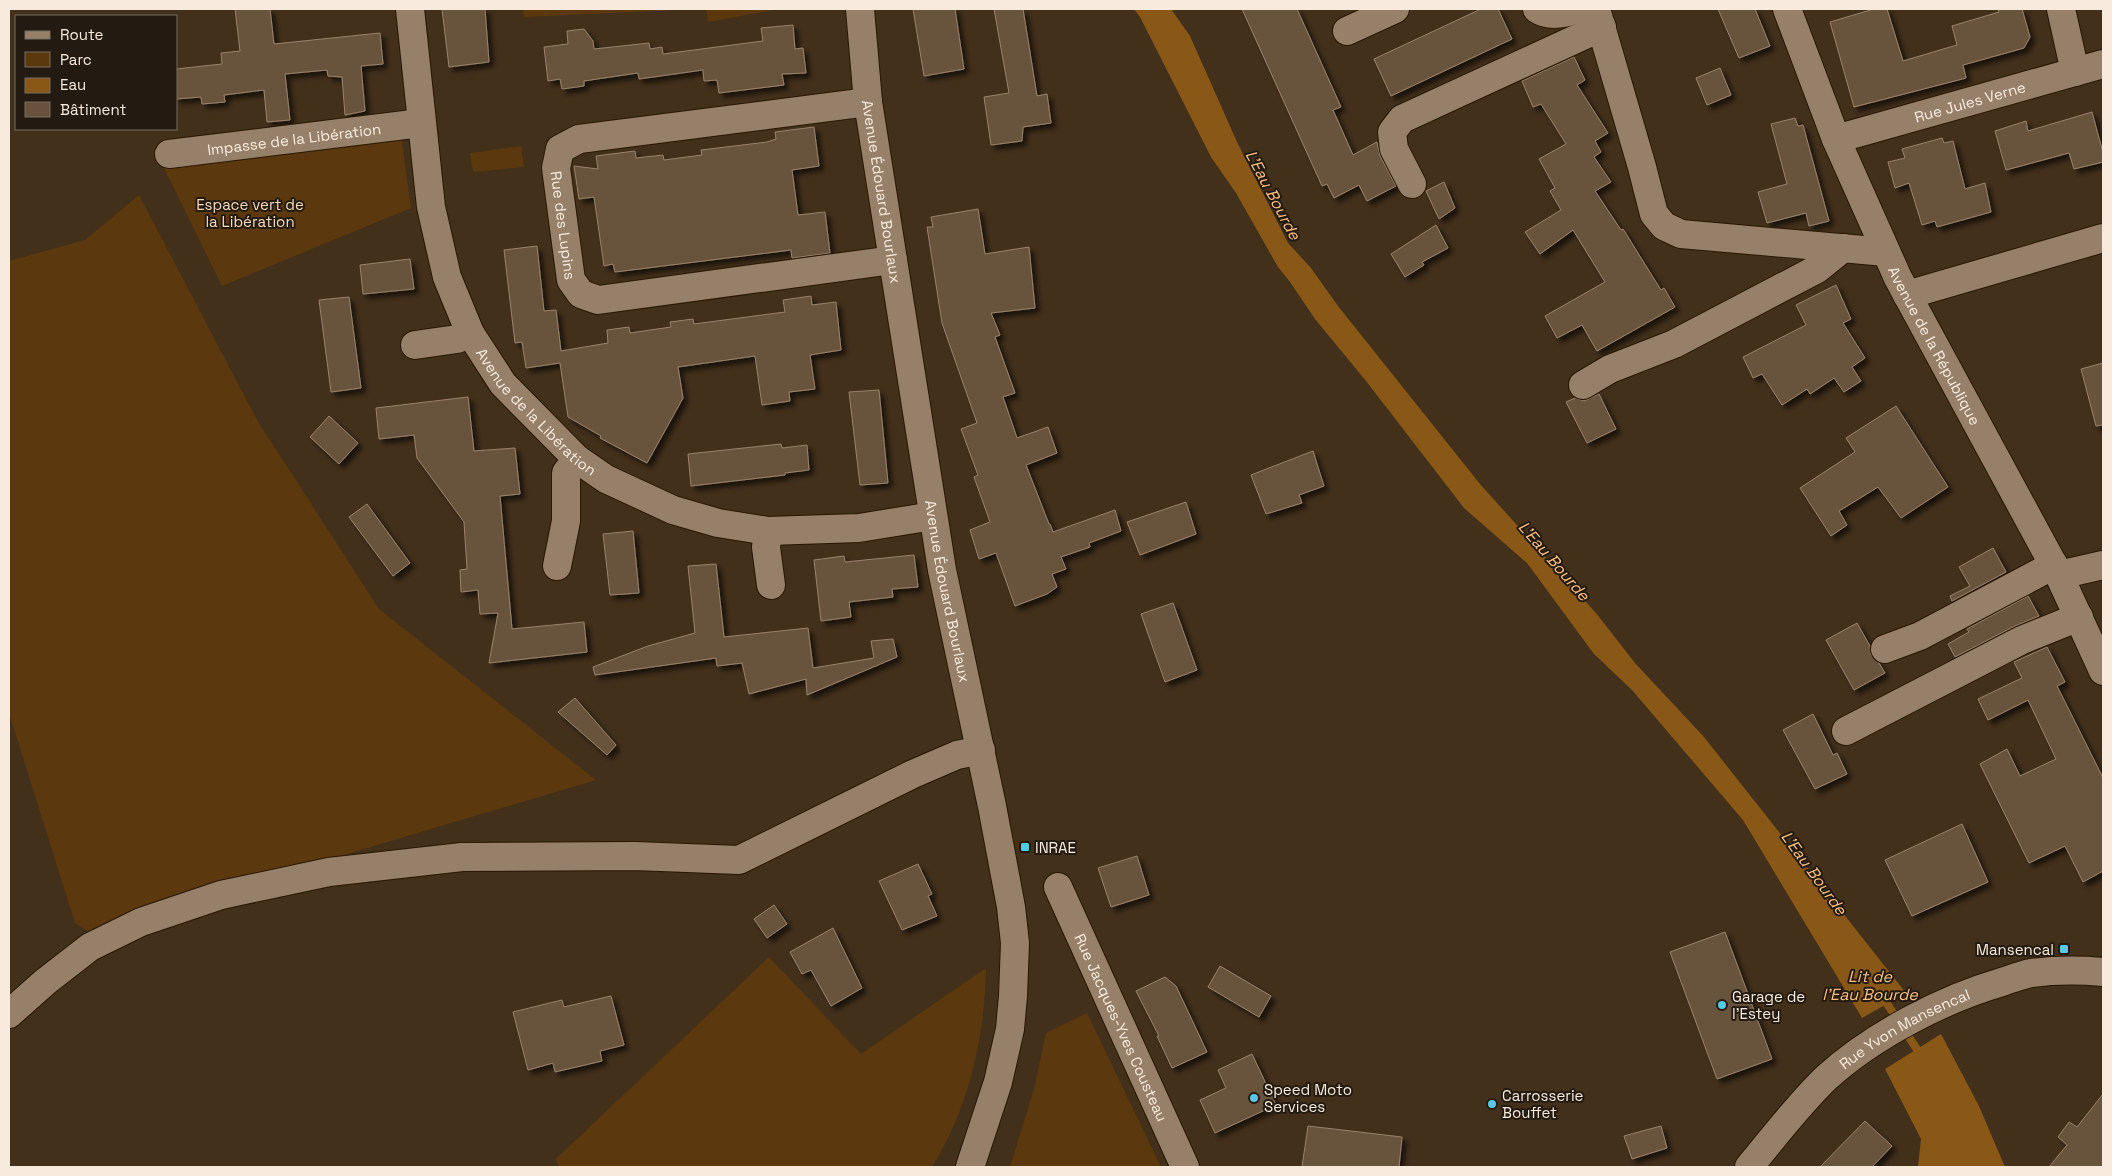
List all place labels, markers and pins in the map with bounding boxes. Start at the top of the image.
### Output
place label: INRAE [1035,838,1076,857]
marker: INRAE [1019,841,1031,853]
place label: Mansencal [1976,940,2054,959]
marker: Mansencal [2058,943,2070,955]
place label: Garage de l’Estey [1732,987,1805,1023]
marker: Garage de l’Estey [1716,999,1728,1011]
place label: Speed Moto Services [1264,1080,1352,1116]
place label: Carrosserie Bouffet [1502,1086,1584,1122]
marker: Speed Moto Services [1248,1092,1260,1104]
marker: Carrosserie Bouffet [1486,1098,1498,1110]

